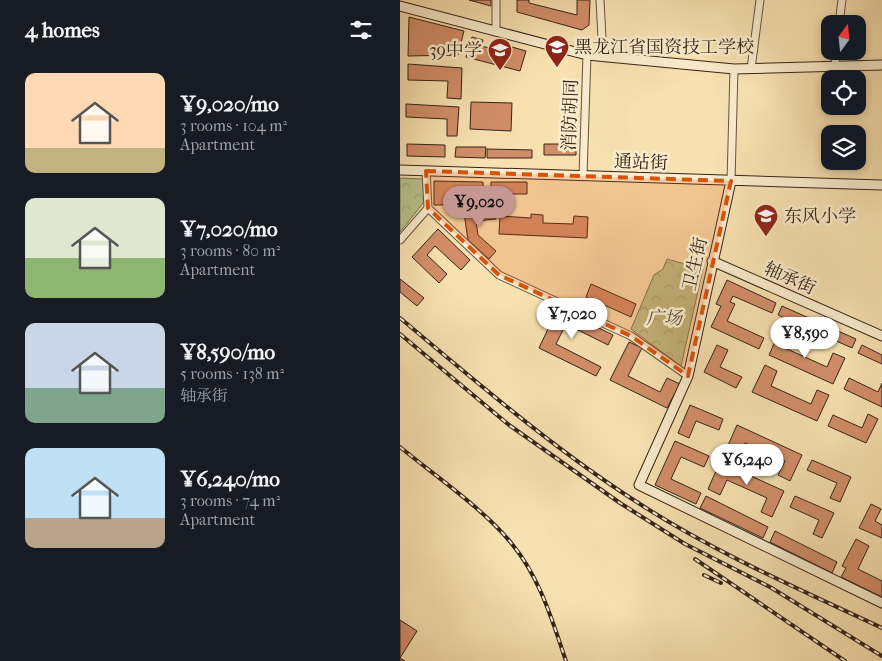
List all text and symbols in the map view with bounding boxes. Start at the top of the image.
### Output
north arrow [821,15,866,60]
map controls [821,15,866,170]
icon: filters [347,16,375,44]
text: 4 homes [25,18,100,42]
school or university icon: 黑龙江省国资技工学校 [544,34,570,68]
school or university icon: 39中学 [487,37,513,71]
place label: 黑龙江省国资技工学校 [574,37,754,58]
place label: 39中学 [429,40,482,61]
button: locate [821,70,866,115]
street label: 消防胡同 [559,79,582,151]
text: ¥9,020/mo [180,92,279,116]
icon: home [65,93,125,153]
text: 3 rooms · 104 m² [180,116,287,135]
button: layers [821,125,866,170]
text: Apartment [180,135,255,154]
street label: 通站街 [614,151,668,174]
pin: ¥9,020 [438,186,520,228]
text: ¥9,020 [454,192,504,211]
school or university icon: 东风小学 [753,203,779,237]
place label: 东风小学 [784,206,856,227]
text: ¥7,020/mo [180,217,278,241]
icon: home [65,218,125,278]
street label: 卫生街 [679,235,712,293]
text: 3 rooms · 80 m² [180,241,280,260]
street label: 轴承街 [761,258,819,299]
text: Apartment [180,260,255,279]
pin: ¥7,020 [531,298,613,340]
text: ¥7,020 [547,304,597,323]
park label: 广场 [646,308,684,329]
pin: ¥8,590 [764,316,846,359]
text: ¥8,590 [781,323,829,342]
text: ¥8,590/mo [180,340,275,364]
icon: home [65,343,125,403]
text: 5 rooms · 138 m² [180,364,284,383]
text: 轴承街 [180,386,228,405]
pin: ¥6,240 [706,444,788,486]
text: ¥6,240 [722,450,772,469]
text: ¥6,240/mo [180,467,280,491]
icon: home [65,468,125,528]
text: 3 rooms · 74 m² [180,491,280,510]
text: Apartment [180,510,255,529]

